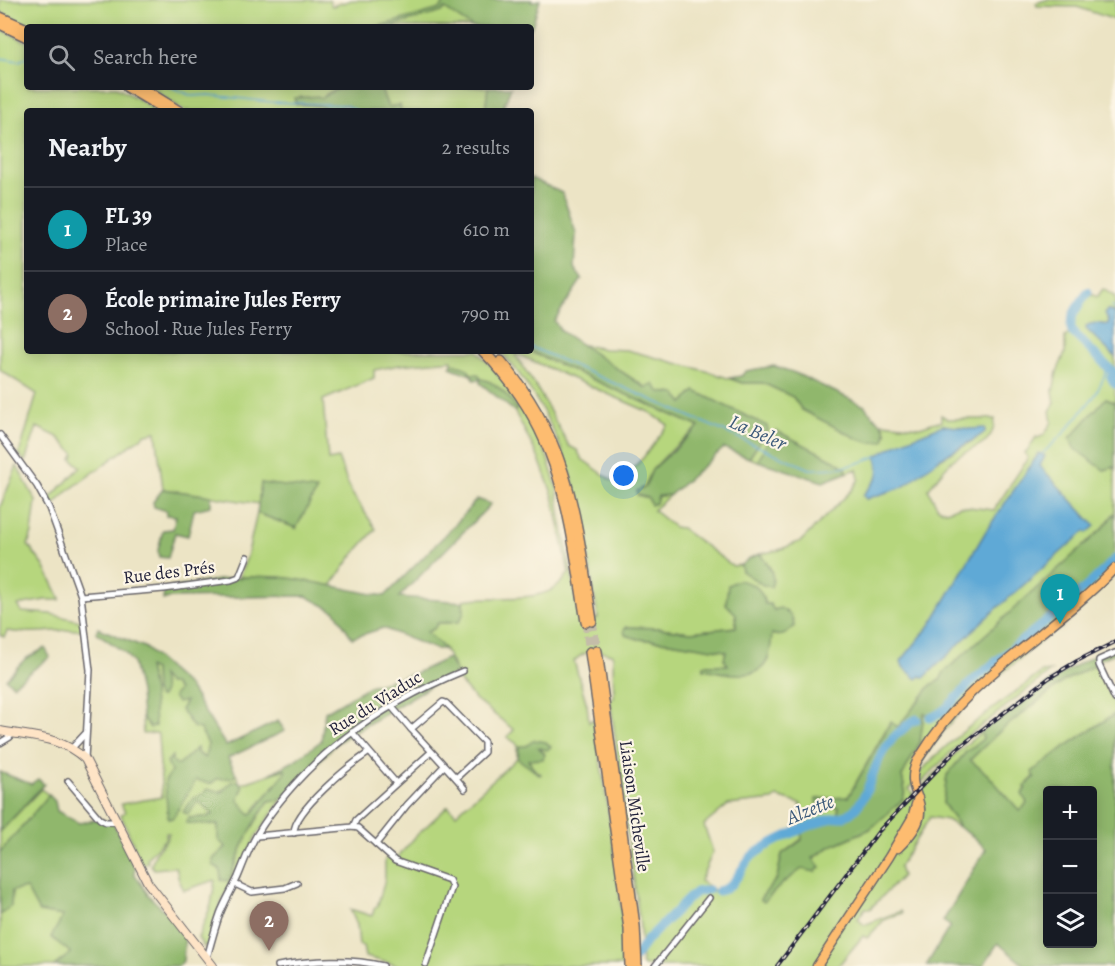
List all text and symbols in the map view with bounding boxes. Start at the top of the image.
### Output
search box [24,24,534,90]
icon: search [45,41,78,74]
text: Search here [93,42,198,72]
text: Nearby [48,130,127,165]
text: 2 results [442,134,510,161]
text: FL 39 [105,201,152,231]
text: 1 [64,216,71,243]
text: 610 m [463,216,510,243]
text: Place [105,231,147,258]
text: École primaire Jules Ferry [105,285,341,315]
text: 2 [63,300,72,327]
text: 790 m [461,300,510,327]
text: School · Rue Jules Ferry [105,315,292,342]
water label: La Beler [725,408,792,457]
your location [609,461,638,490]
street label: Rue des Prés [122,554,216,590]
pin: 1 [1040,574,1080,624]
street label: Rue du Viaduc [324,665,426,741]
street label: Liaison Micheville [614,739,656,873]
map controls [1043,786,1097,948]
button: + [1043,786,1097,840]
water label: Alzette [781,788,838,832]
button: − [1043,840,1097,894]
button: layers [1043,894,1097,948]
pin: 2 [250,902,288,951]

